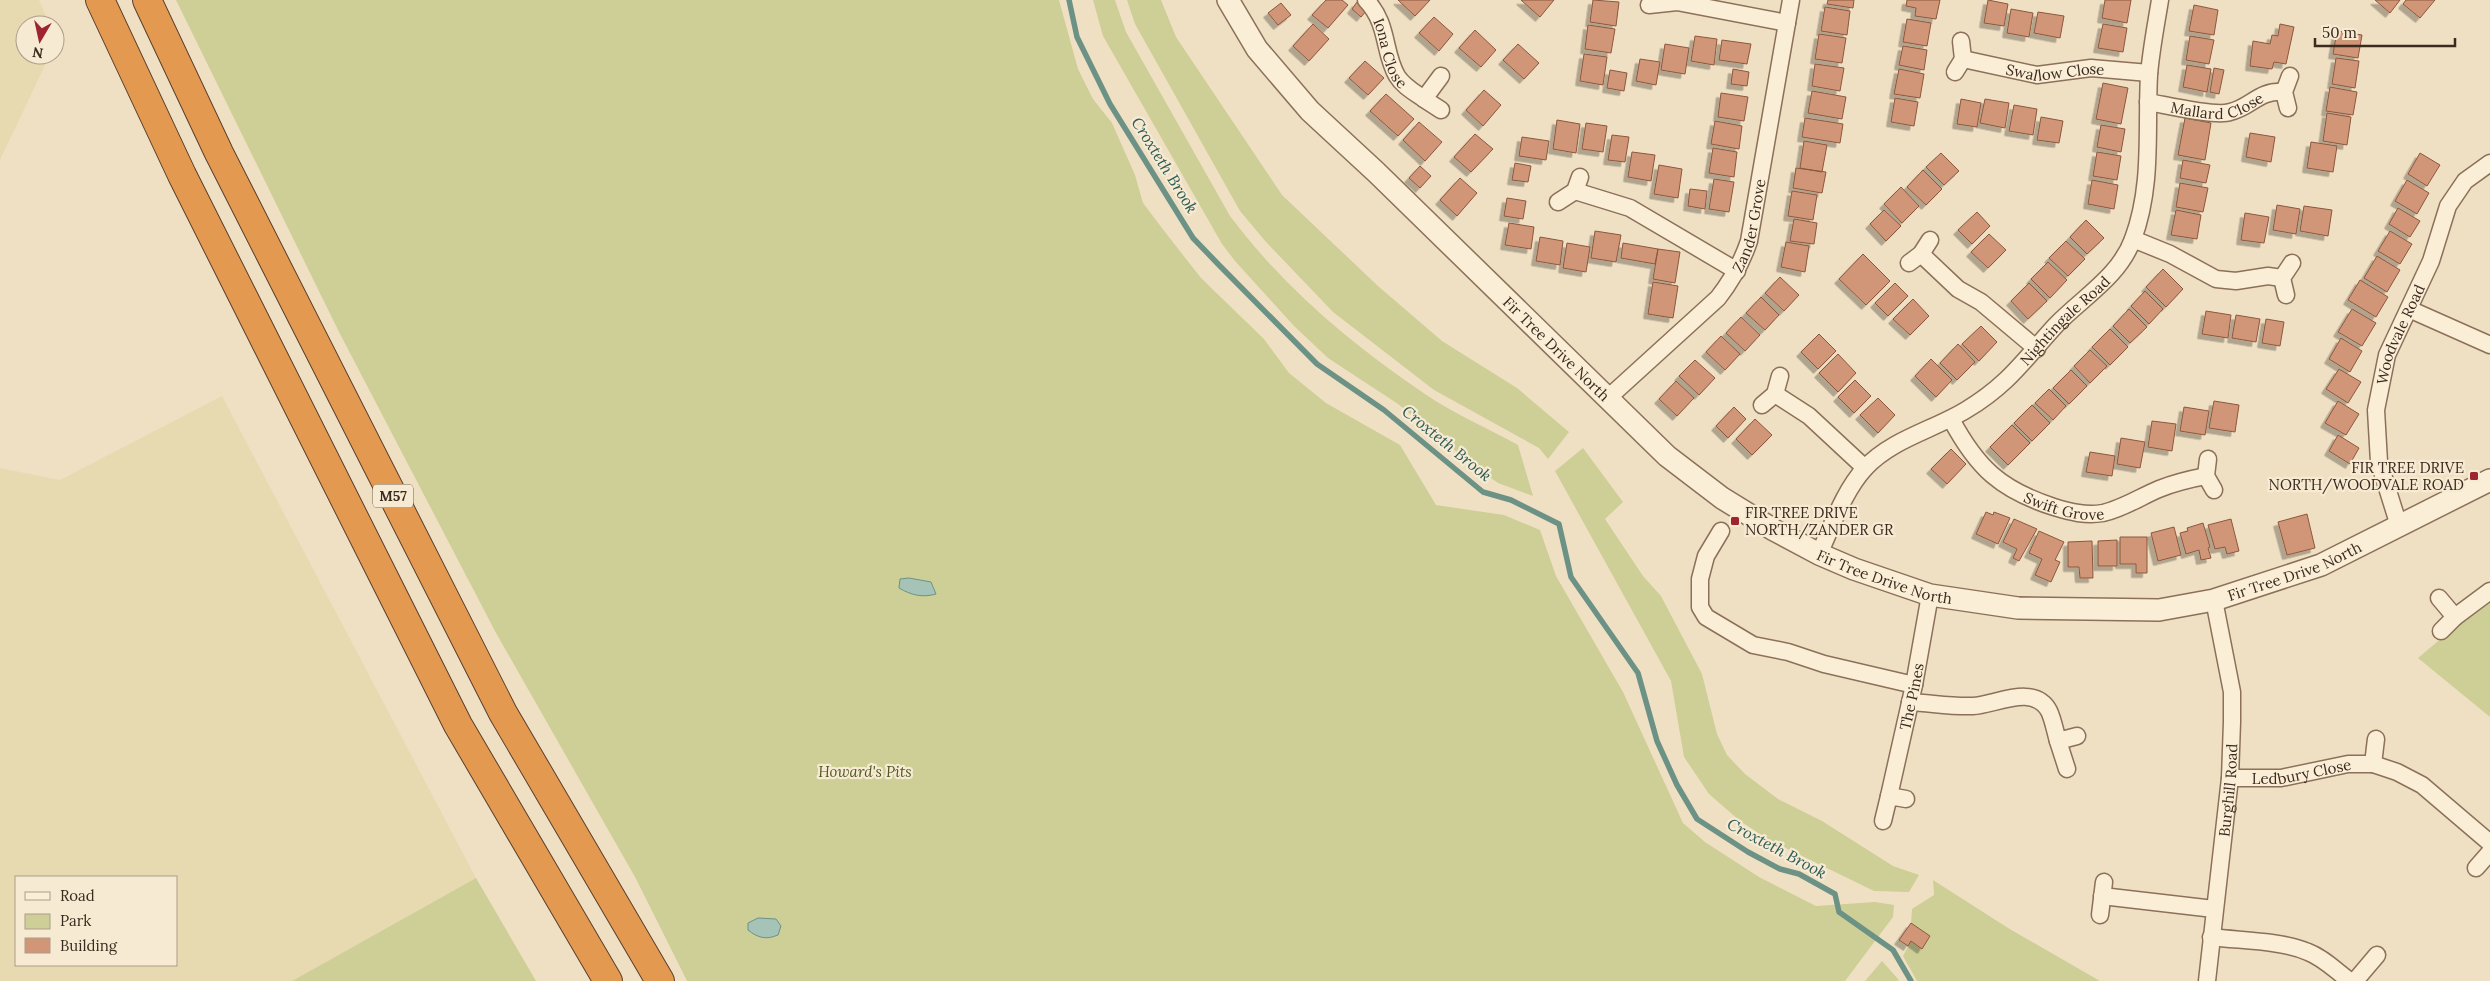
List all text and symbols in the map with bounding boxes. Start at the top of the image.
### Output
north arrow [15,15,65,65]
street label: Iona Close [1370,15,1412,92]
scale bar [2315,15,2455,47]
text: 50 m [2322,23,2357,42]
text: N [31,43,45,63]
street label: Swallow Close [2004,58,2105,84]
street label: Mallard Close [2169,88,2266,123]
water label: Croxteth Brook [1127,113,1203,217]
street label: Zander Grove [1728,177,1769,275]
street label: Nightingale Road [2016,272,2114,369]
street label: Woodvale Road [2372,281,2428,386]
street label: Fir Tree Drive North [1499,292,1614,405]
water label: Croxteth Brook [1398,401,1496,485]
place label: FIR TREE DRIVE NORTH/WOODVALE ROAD [2269,458,2464,495]
marker: FIR TREE DRIVE NORTH/WOODVALE ROAD [2468,470,2480,482]
road number: M57 [373,484,413,508]
street label: Swift Grove [2021,487,2105,524]
place label: FIR TREE DRIVE NORTH/ZANDER GR [1745,503,1894,540]
marker: FIR TREE DRIVE NORTH/ZANDER GR [1729,515,1741,527]
street label: Fir Tree Drive North [2225,537,2364,604]
street label: Fir Tree Drive North [1814,545,1953,608]
street label: The Pines [1895,661,1927,732]
street label: Burghill Road [2214,743,2241,838]
street label: Ledbury Close [2252,754,2353,788]
park label: Howard's Pits [818,762,912,781]
water label: Croxteth Brook [1724,813,1830,883]
legend [15,876,178,966]
text: Road [60,886,95,905]
text: Park [60,911,91,930]
text: Building [60,936,118,955]

